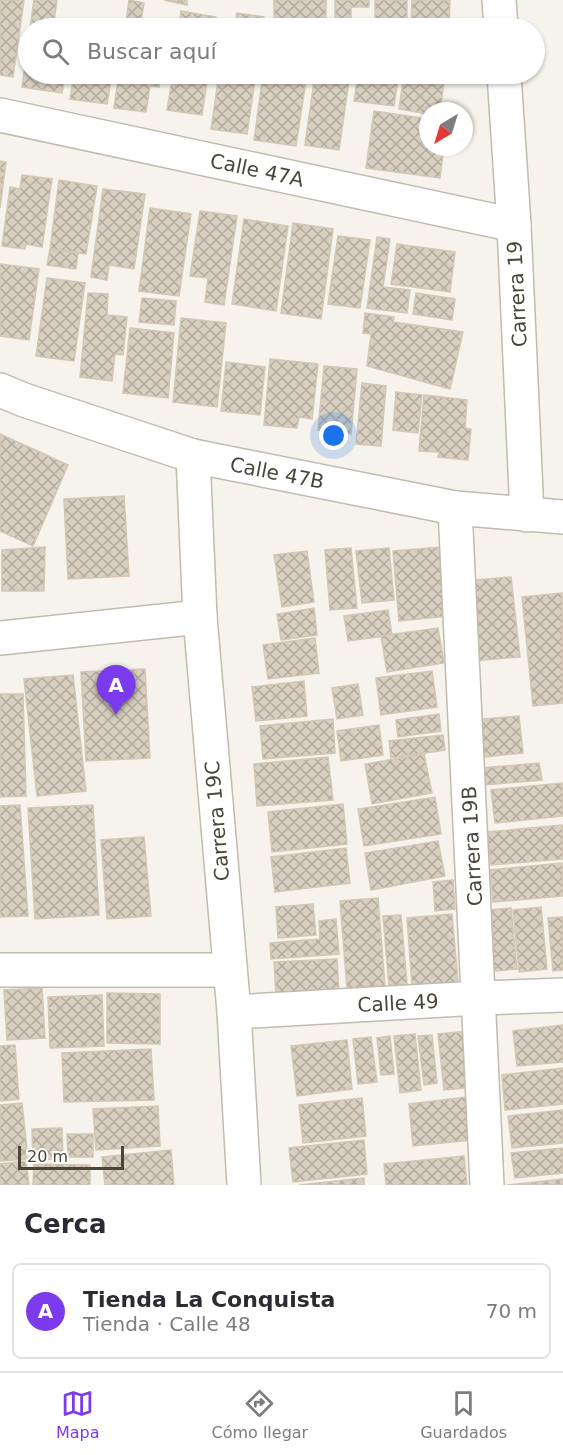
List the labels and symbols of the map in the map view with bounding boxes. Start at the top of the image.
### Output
north arrow [419,102,473,156]
street label: Calle 47A [208,148,306,192]
street label: Carrera 19 [502,240,532,348]
your location [319,421,348,450]
street label: Calle 47B [228,452,326,494]
pin: A [96,666,136,715]
street label: Carrera 19C [200,760,234,882]
street label: Carrera 19B [457,785,487,907]
street label: Calle 49 [357,989,439,1017]
scale bar [18,1143,124,1170]

